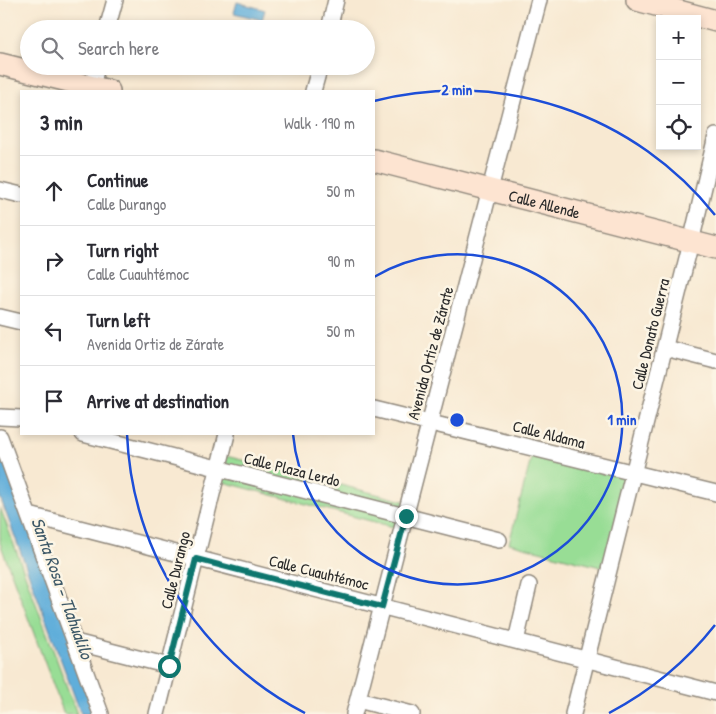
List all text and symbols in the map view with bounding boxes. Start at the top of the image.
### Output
map controls [656,15,701,150]
button: + [656,15,701,60]
search box [20,20,375,75]
icon: search [38,34,66,62]
text: Search here [78,35,159,61]
button: − [656,60,701,105]
text: 2 min [442,79,473,100]
button: locate [656,105,701,150]
text: 3 min [40,108,83,137]
text: Walk · 190 m [284,112,355,134]
text: Continue [87,167,148,193]
icon: ahead [40,177,68,205]
text: 50 m [327,180,355,202]
street label: Calle Allende [506,184,583,224]
text: Calle Durango [87,193,166,215]
text: Turn right [87,237,158,263]
icon: right [40,247,68,275]
text: 90 m [327,250,355,272]
text: Calle Cuauhtémoc [87,263,189,285]
street label: Calle Donato Guerra [626,276,674,392]
street label: Avenida Ortiz de Zárate [402,283,459,422]
text: Turn left [87,307,150,333]
icon: left [40,317,68,345]
text: 50 m [327,320,355,342]
text: Avenida Ortiz de Zárate [87,333,224,355]
icon: arrive [40,387,68,415]
text: Arrive at destination [87,388,229,414]
text: 1 min [607,409,637,430]
centre of rings [448,411,466,429]
street label: Calle Aldama [511,414,587,454]
street label: Calle Plaza Lerdo [242,446,343,492]
route end [395,505,418,528]
water label: Santa Rosa - Tlahualilo [25,514,100,664]
street label: Calle Durango [155,528,195,611]
street label: Calle Cuauhtémoc [267,549,372,595]
route start [158,655,181,678]

